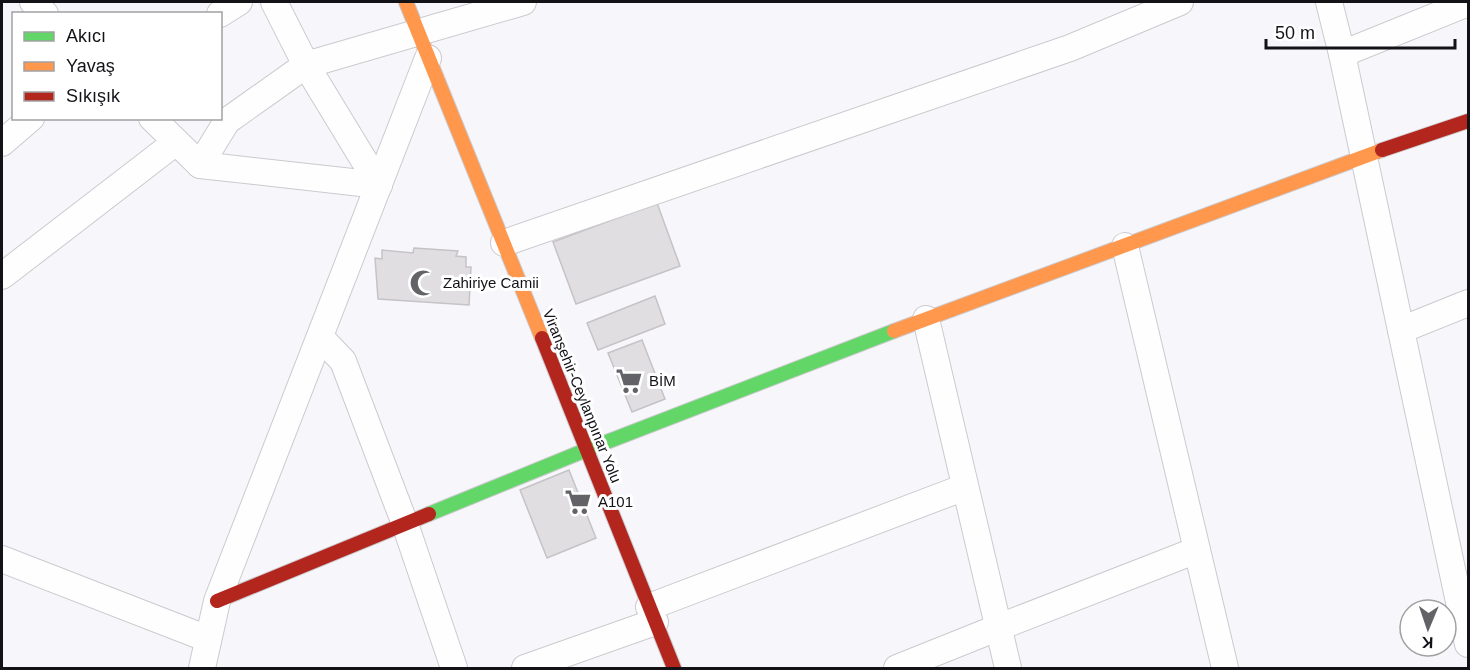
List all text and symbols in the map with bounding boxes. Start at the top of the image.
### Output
legend [12,12,222,120]
scale bar [1266,12,1455,50]
text: 50 m [1275,23,1315,43]
text: Akıcı [66,26,106,46]
text: Yavaş [66,56,115,76]
text: Sıkışık [66,86,121,106]
mosque icon: Zahiriye Camii [408,268,438,298]
place label: Zahiriye Camii [443,274,539,291]
street label: Viranşehir-Ceylanpınar Yolu [540,307,625,485]
supermarket icon: BİM [614,366,644,396]
place label: BİM [649,372,676,389]
supermarket icon: A101 [563,487,593,517]
place label: A101 [598,493,633,510]
north arrow [1398,598,1458,658]
text: K [1421,634,1434,651]

